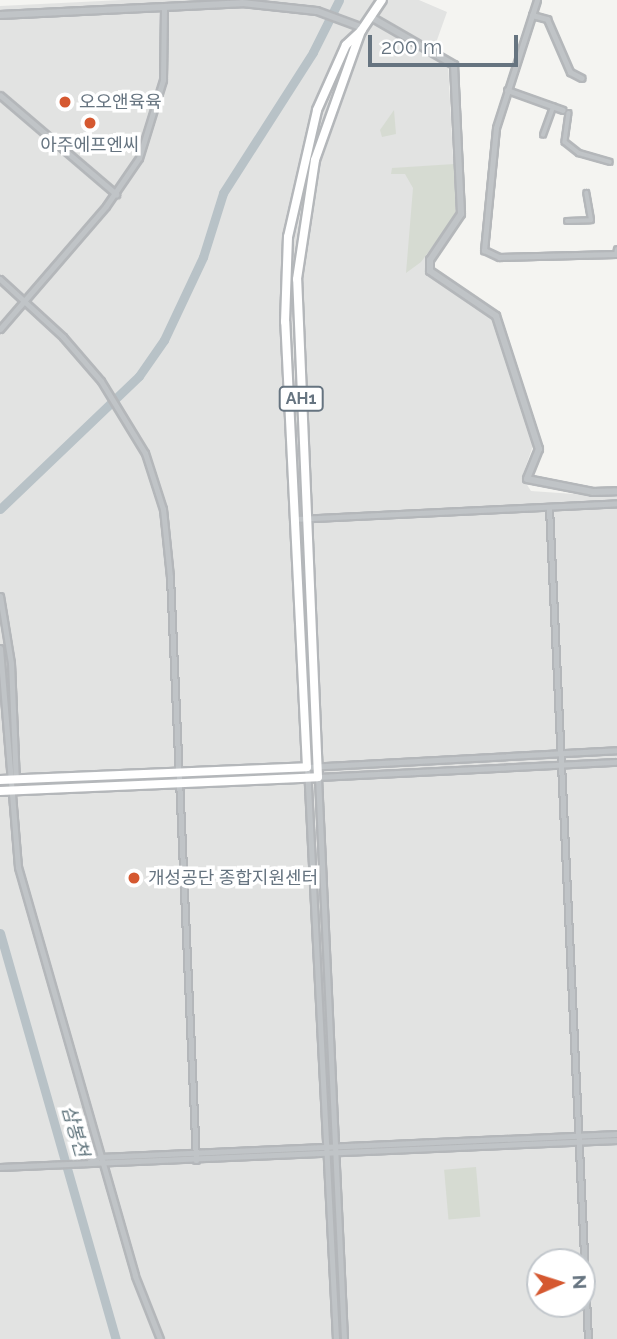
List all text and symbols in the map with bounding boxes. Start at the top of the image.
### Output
scale bar [372,21,522,65]
text: 200 m [381,34,442,59]
place label: 오오앤육육 [79,91,162,113]
marker: 오오앤육육 [57,94,73,110]
marker: 아주에프엔씨 [82,115,98,131]
place label: 아주에프엔씨 [40,134,140,156]
road number: AH1 [278,386,324,412]
place label: 개성공단 종합지원센터 [148,867,318,889]
marker: 개성공단 종합지원센터 [126,870,142,886]
water label: 삼봉천 [57,1103,93,1159]
north arrow [526,1248,596,1318]
text: N [569,1274,591,1290]

